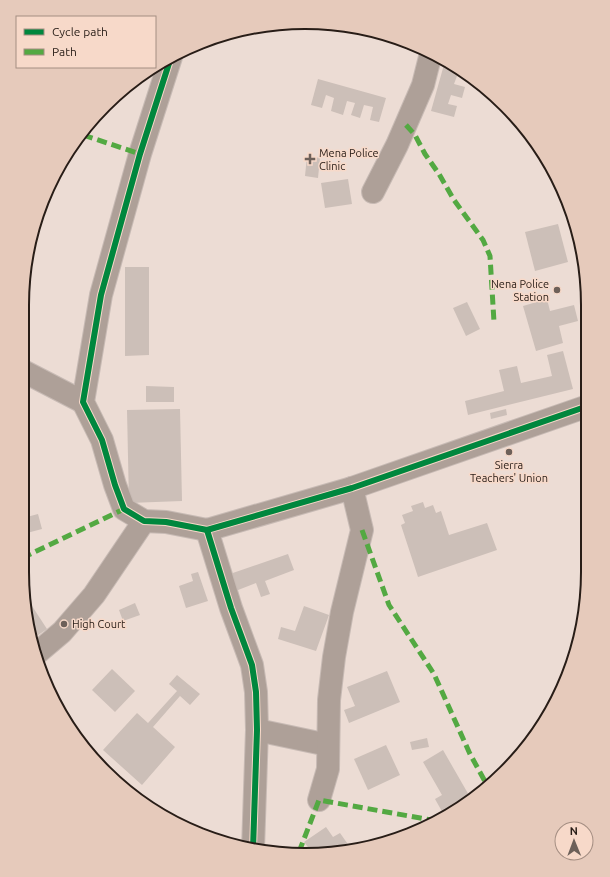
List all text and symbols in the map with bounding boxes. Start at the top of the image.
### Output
legend [16,16,156,68]
text: Cycle path [52,25,108,38]
text: Path [52,45,77,58]
place label: Mena Police Clinic [319,147,379,172]
marker: Mena Police Clinic [304,153,316,165]
place label: Nena Police Station [491,278,549,303]
marker: Nena Police Station [552,285,562,295]
marker: Sierra Teachers' Union [504,447,514,457]
place label: Sierra Teachers' Union [470,459,548,484]
place label: High Court [72,618,126,630]
marker: High Court [59,619,69,629]
north arrow [554,821,594,861]
text: N [570,825,578,837]

